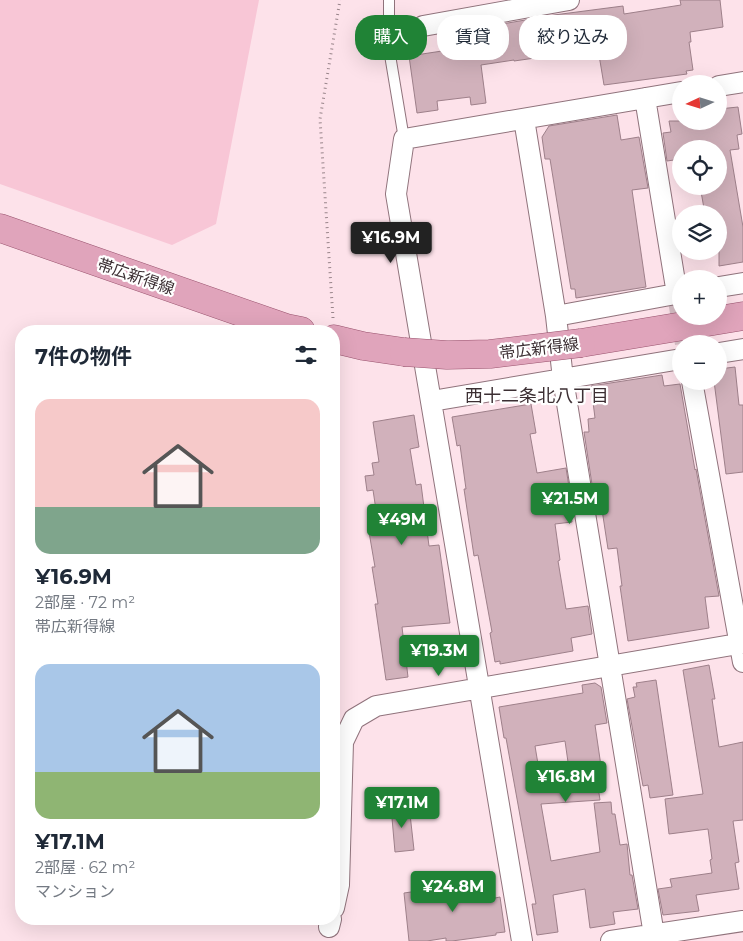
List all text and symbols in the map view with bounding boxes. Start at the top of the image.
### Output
chip: 購入 [355,15,427,60]
chip: 賃貸 [437,15,509,60]
chip: 絞り込み [519,15,627,60]
north arrow [672,75,728,130]
map controls [672,75,727,390]
button: locate [672,140,727,195]
button: layers [672,205,727,260]
pin: ¥16.9M [350,222,432,264]
text: ¥16.9M [362,228,420,247]
street label: 帯広新得線 [95,254,177,298]
button: + [672,270,727,325]
street label: 帯広新得線 [498,334,580,363]
button: − [672,335,727,390]
icon: filters [292,341,320,369]
text: 7件の物件 [35,344,132,369]
district label: 西十二条北八丁目 [465,385,609,407]
icon: home [133,431,223,521]
pin: ¥21.5M [529,482,611,525]
text: ¥21.5M [542,489,598,508]
pin: ¥49M [372,504,432,546]
text: ¥49M [378,510,426,529]
text: ¥16.9M [35,564,112,589]
text: 2部屋 · 72 m² [35,593,135,612]
text: 帯広新得線 [35,617,115,636]
pin: ¥19.3M [398,634,480,677]
text: ¥19.3M [410,641,468,660]
icon: home [133,696,223,786]
pin: ¥16.8M [525,760,607,803]
text: ¥16.8M [536,767,596,786]
pin: ¥17.1M [361,786,443,829]
text: ¥17.1M [375,793,429,812]
text: ¥17.1M [35,829,105,854]
text: 2部屋 · 62 m² [35,858,135,877]
pin: ¥24.8M [412,870,494,913]
text: ¥24.8M [422,877,484,896]
text: マンション [35,882,115,901]

